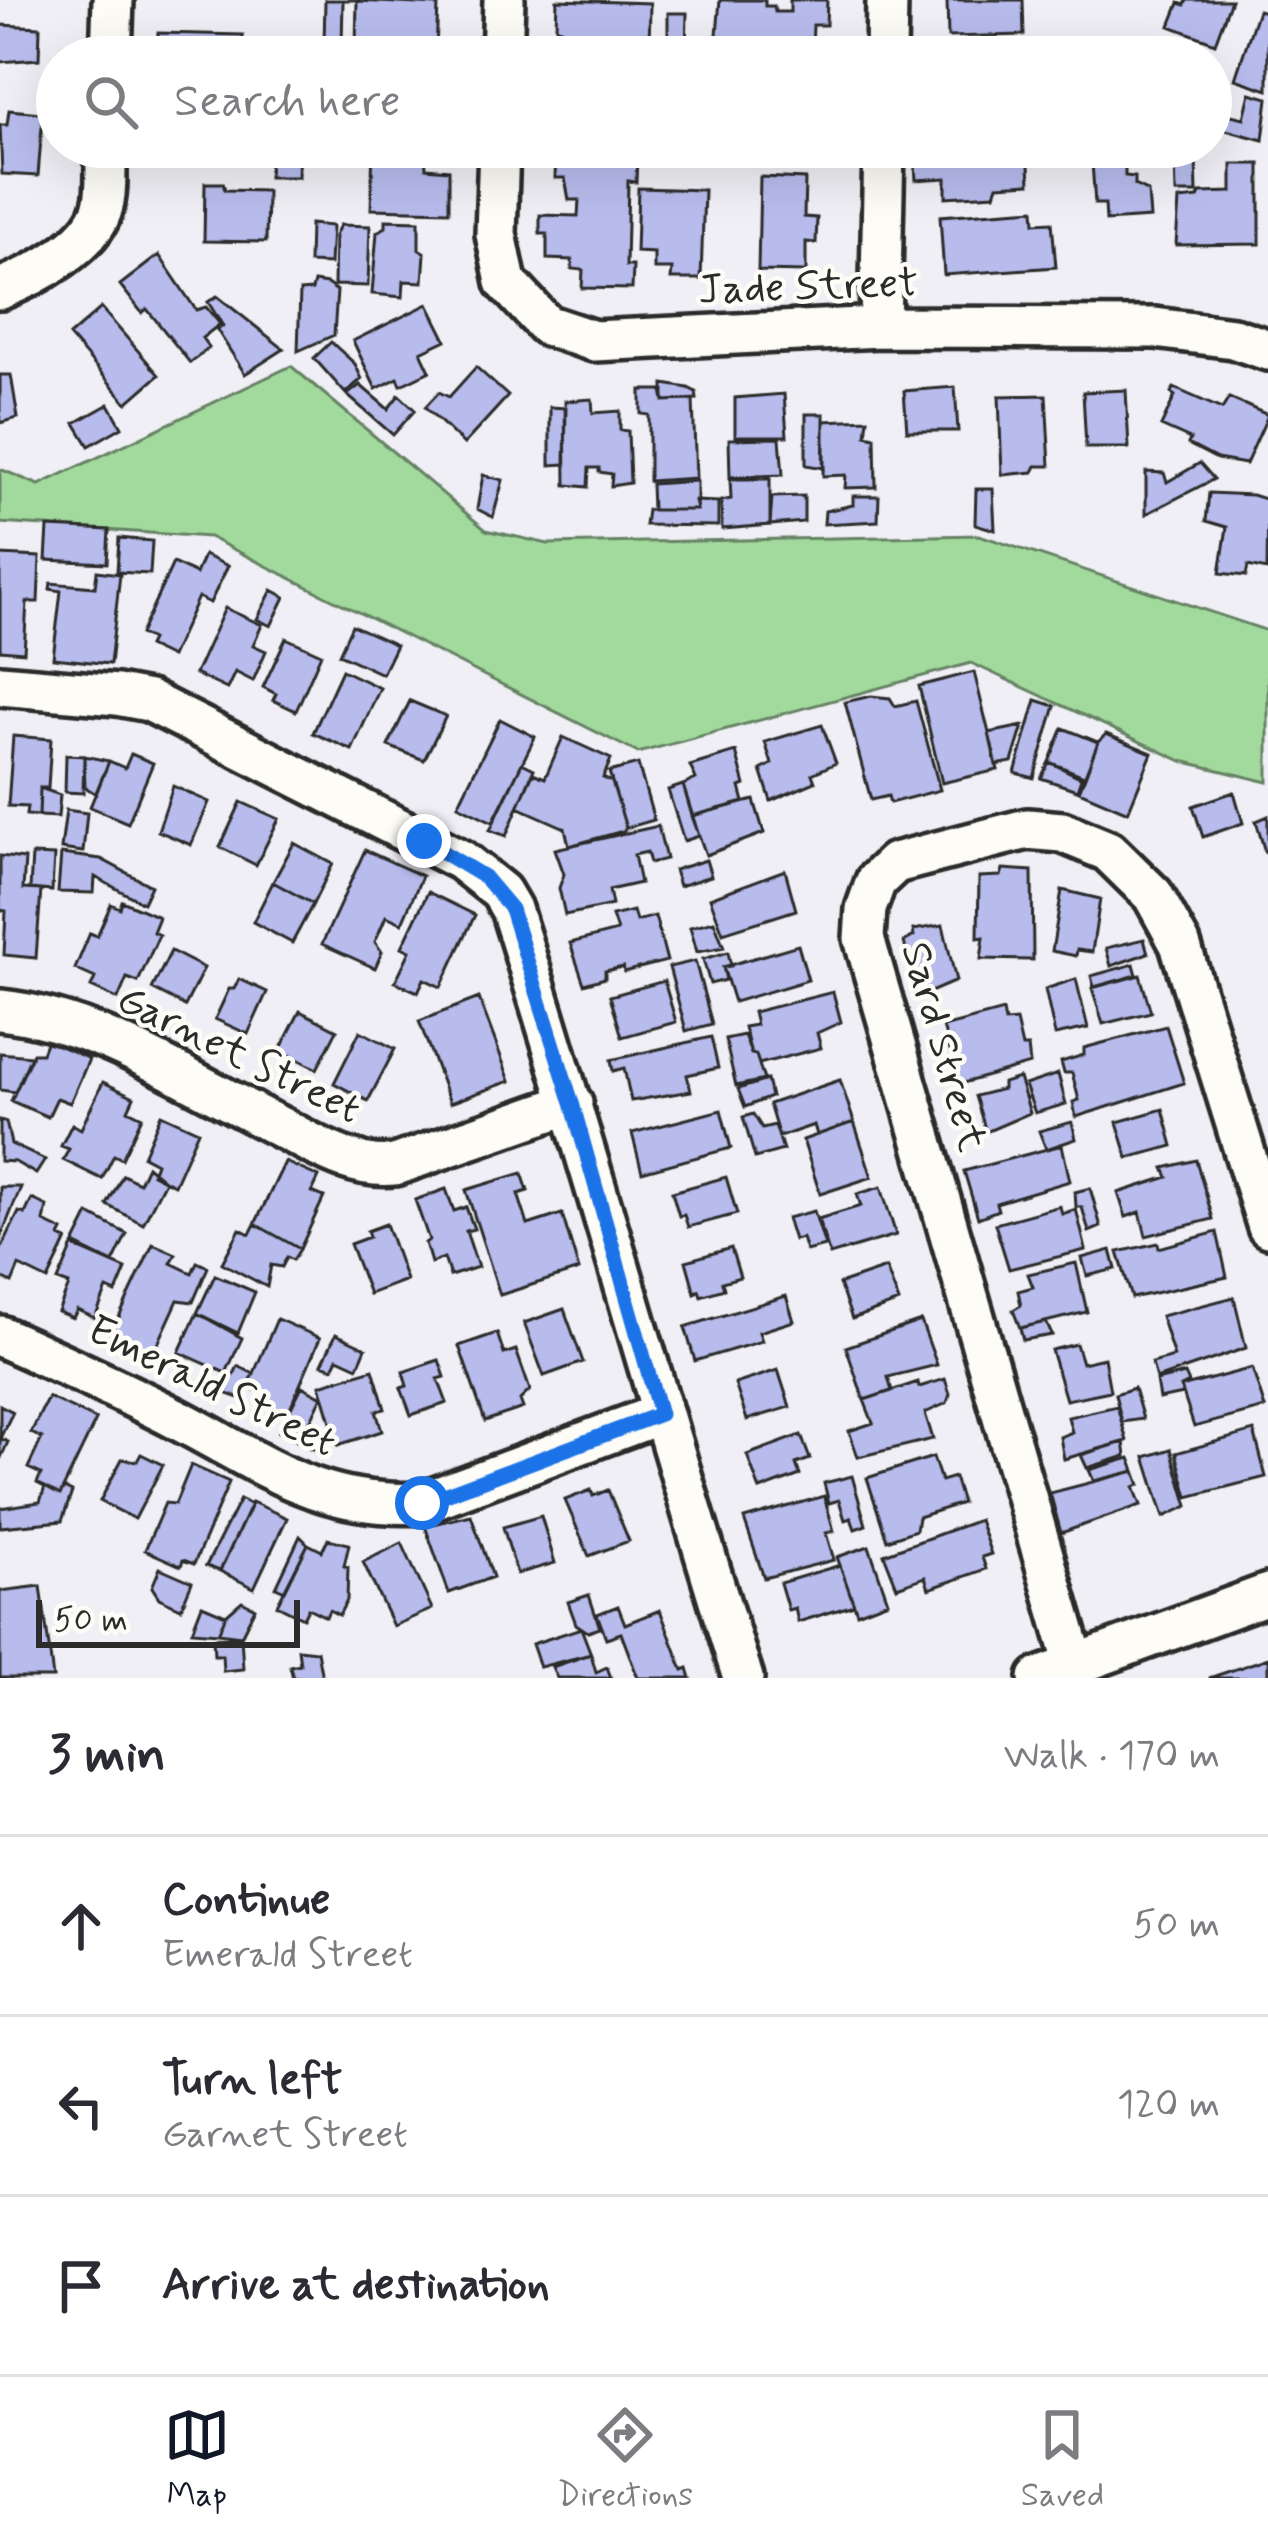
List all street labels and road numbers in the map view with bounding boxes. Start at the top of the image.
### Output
street label: Jade Street [697,256,919,319]
street label: Sard Street [887,936,999,1158]
street label: Garnet Street [107,972,370,1138]
street label: Emerald Street [78,1303,345,1471]

